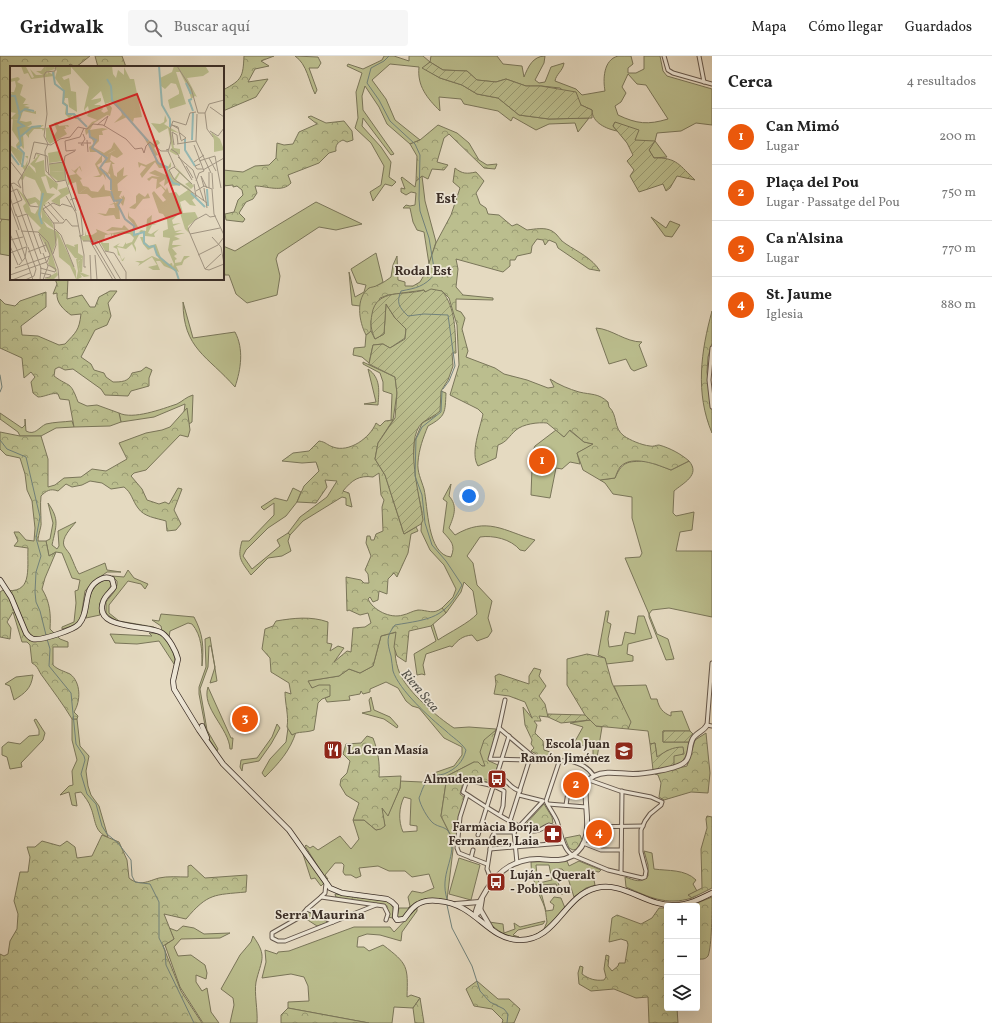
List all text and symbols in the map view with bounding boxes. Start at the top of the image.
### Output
search box [128,10,408,46]
text: Gridwalk [20,15,104,41]
icon: search [142,17,164,39]
text: Buscar aquí [174,17,250,38]
text: Mapa [752,18,787,37]
text: Cómo llegar [809,18,883,37]
text: Guardados [905,18,972,37]
inset map [10,66,224,280]
text: Cerca [728,71,773,94]
text: 4 resultados [906,73,976,91]
text: Can Mimó [766,117,839,138]
text: 1 [738,128,744,146]
text: 200 m [939,128,976,146]
text: Lugar [766,138,799,156]
text: Plaça del Pou [766,173,859,194]
text: 2 [738,184,744,202]
text: 750 m [942,184,976,202]
district label: Est [436,190,456,209]
text: Lugar · Passatge del Pou [766,194,900,212]
text: Ca n'Alsina [766,229,844,250]
text: 3 [738,240,744,258]
text: 770 m [942,240,976,258]
text: Lugar [766,250,799,268]
district label: Rodal Est [394,263,452,281]
text: St. Jaume [766,285,832,306]
text: 4 [737,296,745,314]
text: 880 m [941,296,976,314]
text: Iglesia [766,306,803,324]
pin: 1 [529,446,555,476]
your location [459,486,479,506]
water label: Riera Seca [396,666,443,717]
pin: 3 [232,704,258,734]
place label: Escola Juan Ramón Jiménez [520,737,610,767]
restaurant icon: La Gran Masía [322,739,344,761]
school or university icon: Escola Juan Ramón Jiménez [613,740,635,762]
place label: La Gran Masía [347,743,429,759]
bus stop icon: Almudena [486,768,508,790]
pin: 2 [563,770,589,800]
place label: Almudena [424,772,483,788]
pin: 4 [586,818,612,848]
place label: Farmàcia Borja Fernandez, Laia [449,820,539,850]
pharmacy icon: Farmàcia Borja Fernandez, Laia [542,823,564,845]
place label: Luján - Queralt - Poblenou [510,868,596,898]
bus stop icon: Luján - Queralt - Poblenou [485,871,507,893]
map controls [664,903,700,1011]
button: + [664,903,700,939]
district label: Serra Maurina [275,907,365,925]
button: − [664,939,700,975]
button: layers [664,975,700,1011]

